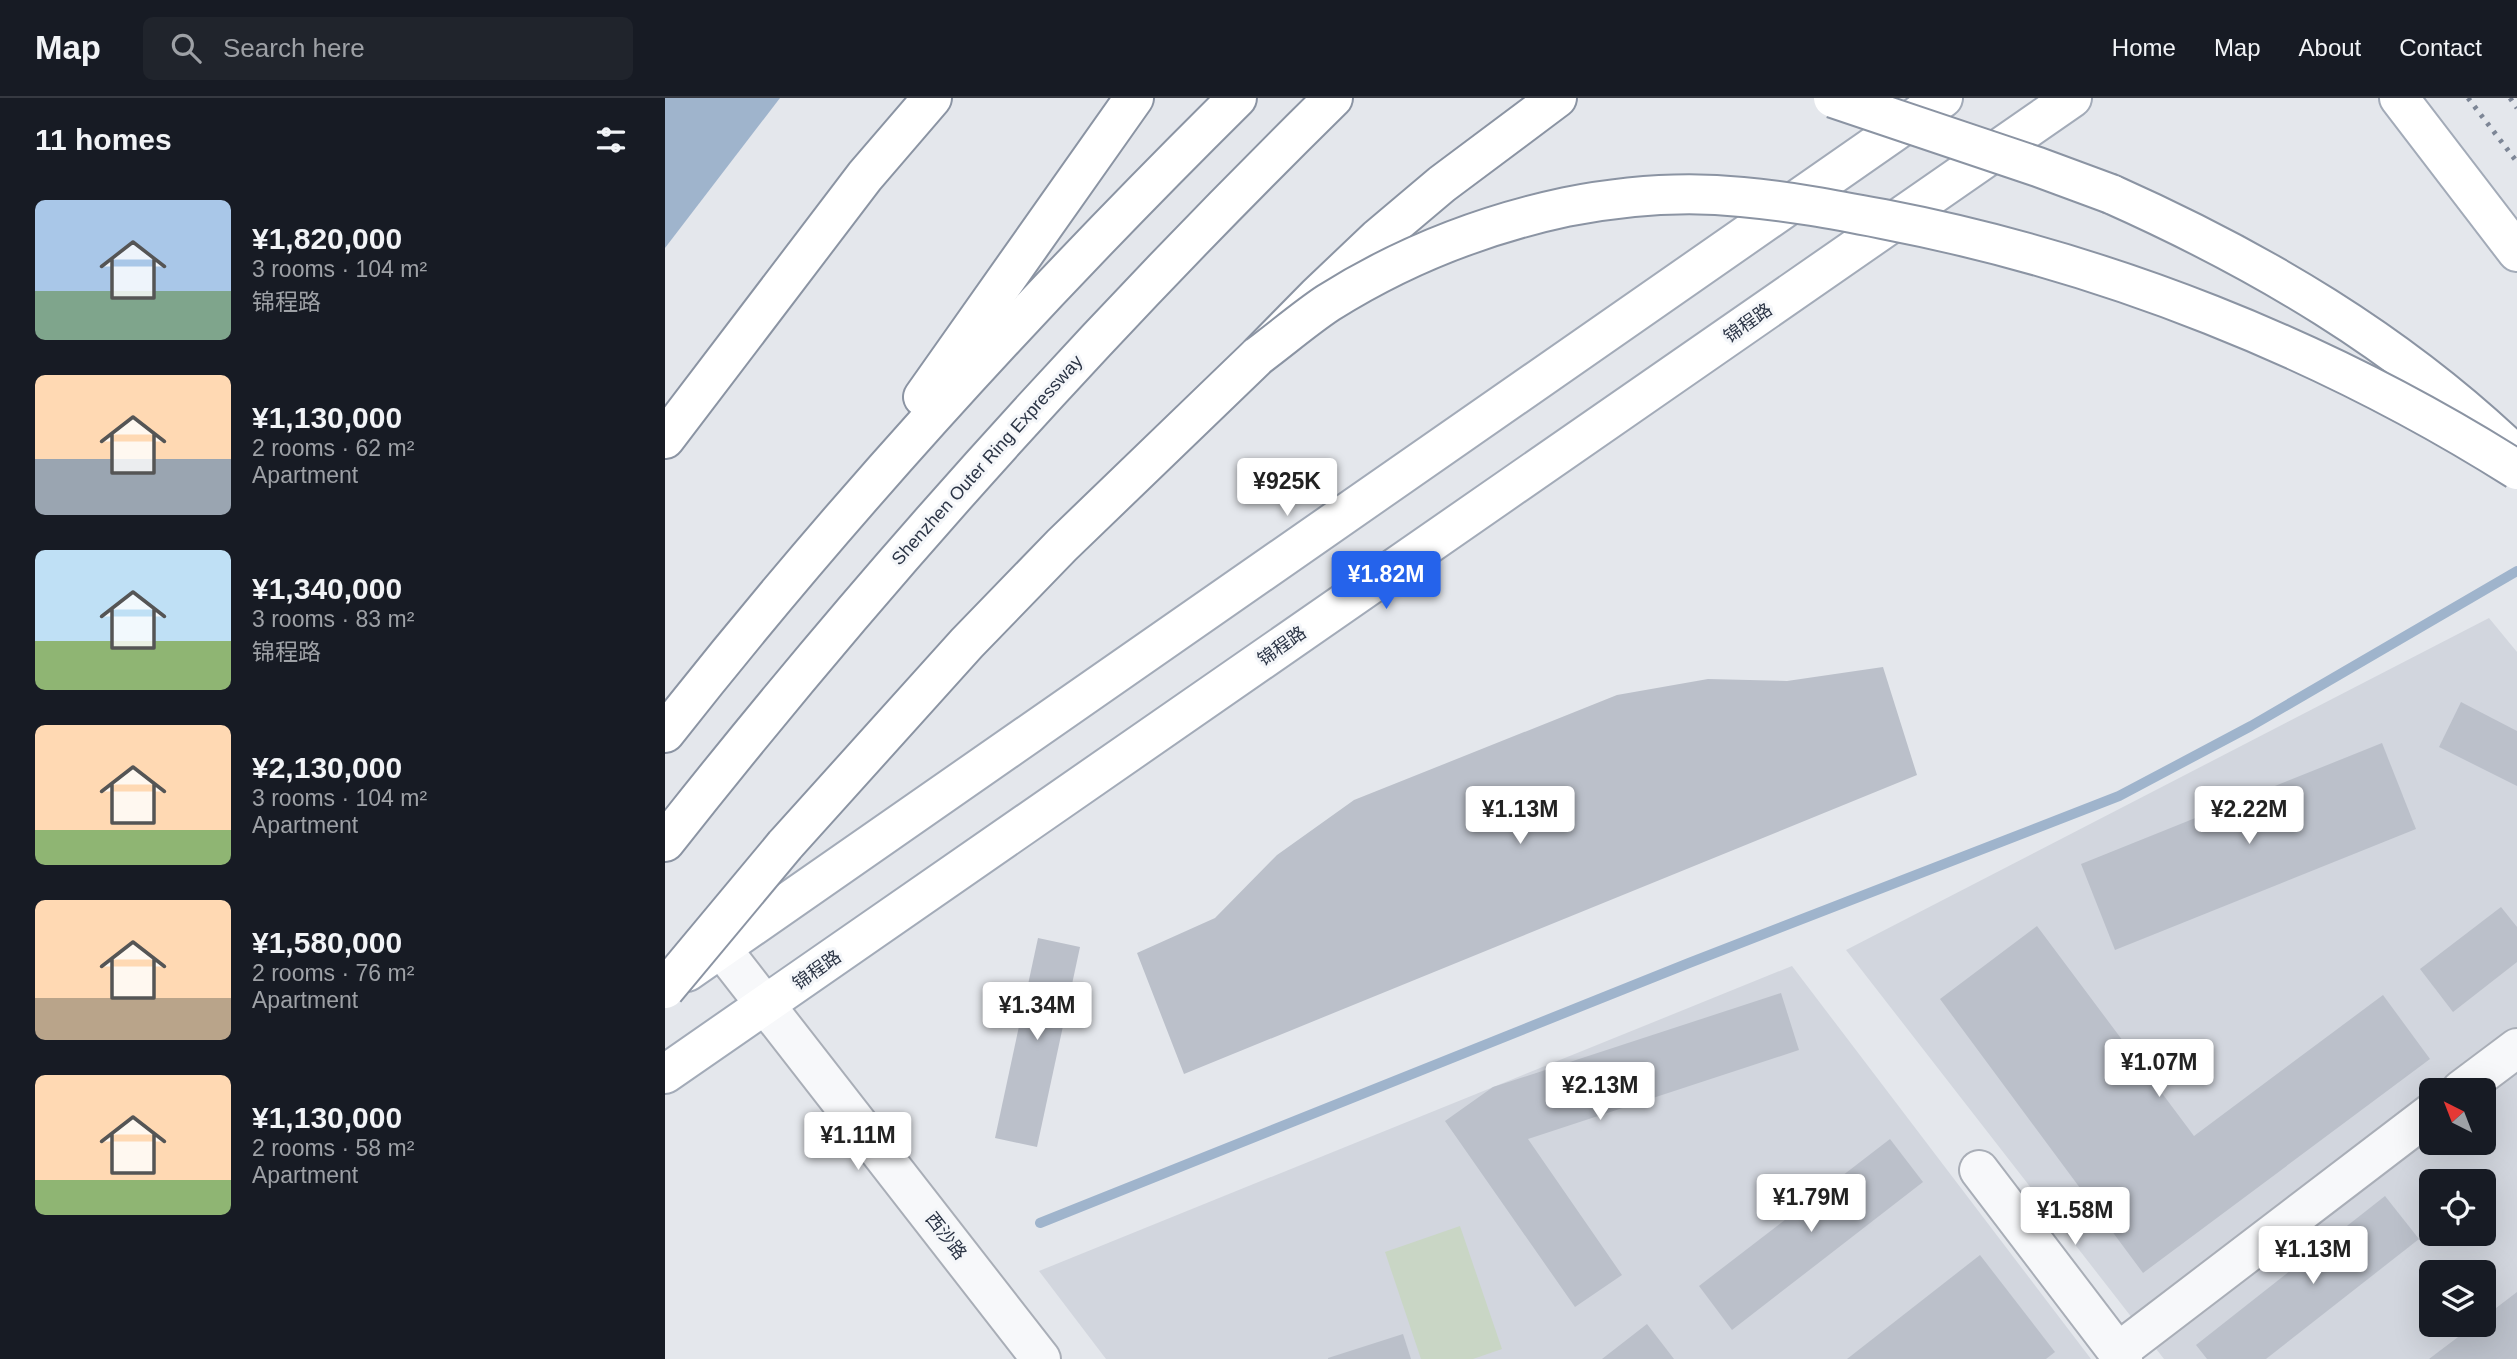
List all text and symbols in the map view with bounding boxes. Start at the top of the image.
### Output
search box [143,17,633,80]
text: Map [35,29,101,66]
icon: search [167,29,205,67]
text: Search here [223,33,365,63]
text: Home [2112,34,2176,61]
text: Map [2214,34,2261,61]
text: About [2299,34,2361,61]
text: Contact [2399,34,2482,61]
icon: filters [592,121,630,159]
text: 11 homes [35,123,172,156]
text: ¥1,820,000 [252,222,402,255]
icon: home [91,228,175,312]
text: 3 rooms · 104 m² [252,256,427,282]
text: 锦程路 [252,289,321,315]
street label: 锦程路 [1720,299,1776,347]
street label: Shenzhen Outer Ring Expressway [888,351,1086,569]
text: ¥1,130,000 [252,401,402,434]
icon: home [91,403,175,487]
text: 2 rooms · 62 m² [252,435,414,461]
pin: ¥925K [1238,458,1336,518]
text: Apartment [252,462,358,488]
text: ¥925K [1253,468,1321,494]
pin: ¥1.82M [1329,552,1443,611]
text: ¥1.82M [1348,561,1424,587]
text: ¥1,340,000 [252,572,402,605]
icon: home [91,578,175,662]
text: 3 rooms · 83 m² [252,606,414,632]
street label: 锦程路 [1254,622,1310,670]
text: 锦程路 [252,639,321,665]
text: ¥2,130,000 [252,751,402,784]
icon: home [91,753,175,837]
text: 3 rooms · 104 m² [252,785,427,811]
pin: ¥1.13M [1463,786,1577,846]
pin: ¥2.22M [2192,786,2306,846]
text: ¥1.13M [1482,796,1558,822]
text: ¥2.22M [2211,796,2287,822]
text: Apartment [252,812,358,838]
text: ¥1,580,000 [252,926,402,959]
icon: home [91,928,175,1012]
street label: 锦程路 [789,946,845,994]
text: 2 rooms · 76 m² [252,960,414,986]
pin: ¥1.34M [980,982,1094,1042]
text: Apartment [252,987,358,1013]
text: ¥1.34M [999,992,1075,1018]
pin: ¥1.07M [2102,1040,2216,1099]
text: ¥1.07M [2121,1049,2197,1075]
pin: ¥2.13M [1543,1062,1657,1122]
text: ¥2.13M [1562,1072,1638,1098]
north arrow [2419,1078,2495,1155]
map controls [2419,1078,2496,1337]
text: ¥1,130,000 [252,1101,402,1134]
icon: home [91,1103,175,1187]
pin: ¥1.11M [801,1112,915,1172]
text: ¥1.11M [820,1122,896,1148]
text: 2 rooms · 58 m² [252,1135,414,1161]
text: Apartment [252,1162,358,1188]
button: locate [2419,1169,2496,1246]
pin: ¥1.79M [1754,1174,1868,1234]
text: ¥1.79M [1773,1184,1849,1210]
pin: ¥1.58M [2018,1188,2132,1247]
text: ¥1.58M [2037,1197,2113,1223]
street label: 西沙路 [921,1209,971,1263]
pin: ¥1.13M [2256,1226,2370,1286]
text: ¥1.13M [2275,1236,2351,1262]
button: layers [2419,1260,2496,1337]

